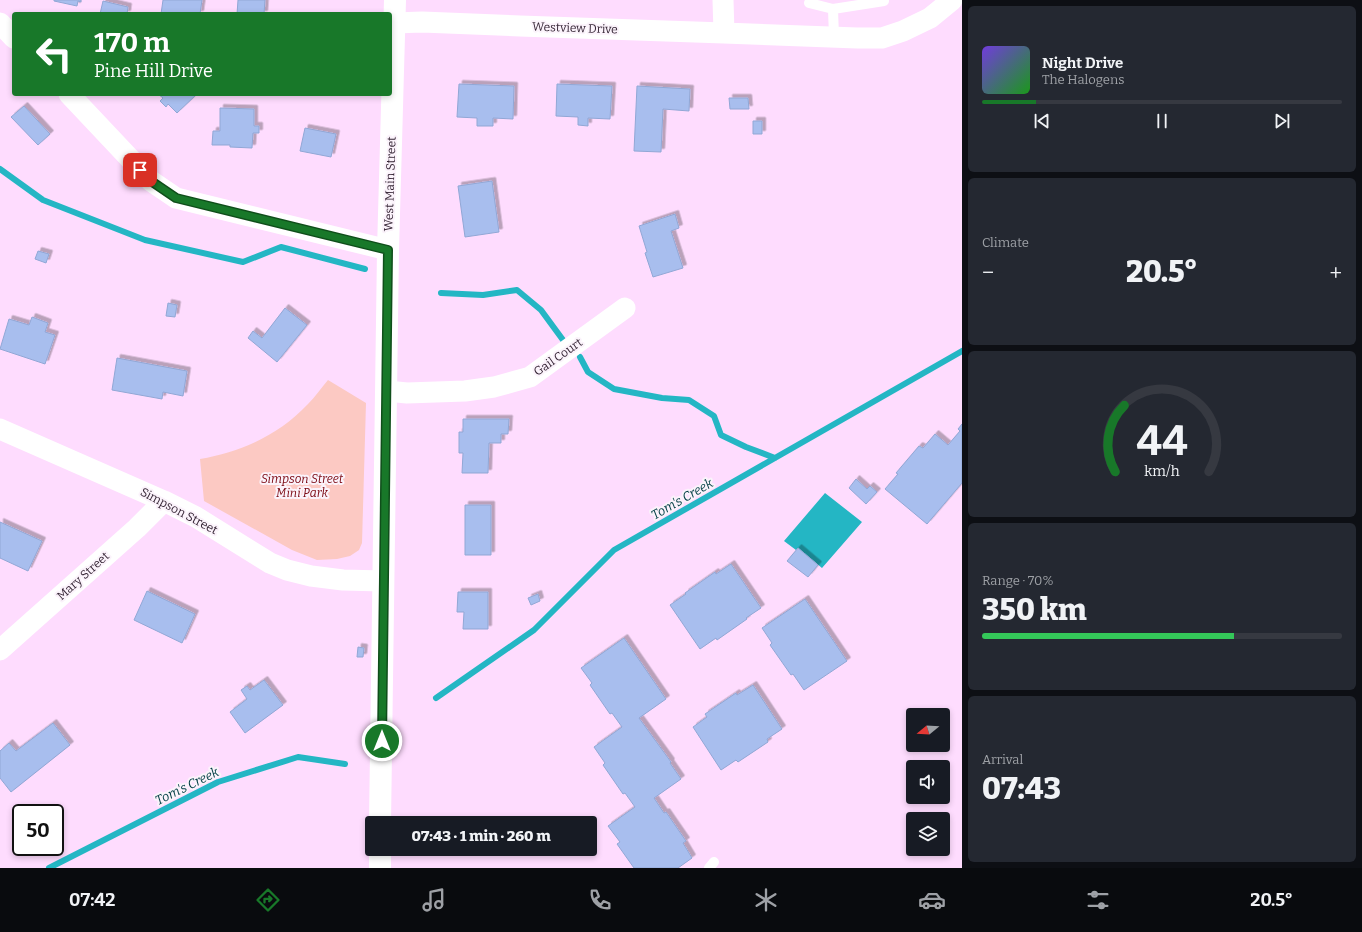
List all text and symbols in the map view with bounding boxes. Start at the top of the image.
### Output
street label: Westview Drive [532,20,618,36]
text: 170 m [94,26,170,59]
icon: left [28,28,80,80]
text: Night Drive [1042,54,1123,72]
text: Pine Hill Drive [94,60,213,82]
text: The Halogens [1042,72,1124,87]
icon: previous [1031,110,1053,132]
icon: pause [1151,110,1173,132]
icon: next [1271,110,1293,132]
street label: West Main Street [381,136,399,232]
pin [123,153,157,187]
icon: arrive [129,159,151,181]
text: Climate [982,235,1029,250]
text: 20.5° [1126,254,1198,290]
text: − [982,259,994,286]
text: + [1329,259,1342,286]
street label: Gail Court [531,335,586,379]
text: 44 [1136,416,1188,466]
text: km/h [1144,463,1180,480]
park label: Simpson Street Mini Park [261,472,344,500]
water label: Tom's Creek [648,475,716,523]
street label: Simpson Street [138,485,221,538]
street label: Mary Street [54,549,112,603]
text: Range · 70% [982,573,1053,588]
text: 350 km [982,592,1086,628]
north arrow [906,708,950,752]
map controls [906,708,950,856]
position arrow [361,720,403,762]
text: Arrival [982,752,1023,767]
button: sound [906,760,950,804]
water label: Tom's Creek [153,764,222,808]
text: 07:43 [982,771,1061,807]
speed limit sign: 50 [12,804,64,856]
button: layers [906,812,950,856]
text: 07:43 · 1 min · 260 m [412,827,550,845]
icon: directions [254,886,282,914]
icon: music [420,886,448,914]
icon: phone [586,886,614,914]
icon: climate [752,886,780,914]
icon: car [918,886,946,914]
icon: filters [1084,886,1112,914]
text: 07:42 [69,889,115,911]
text: 20.5° [1250,889,1293,911]

